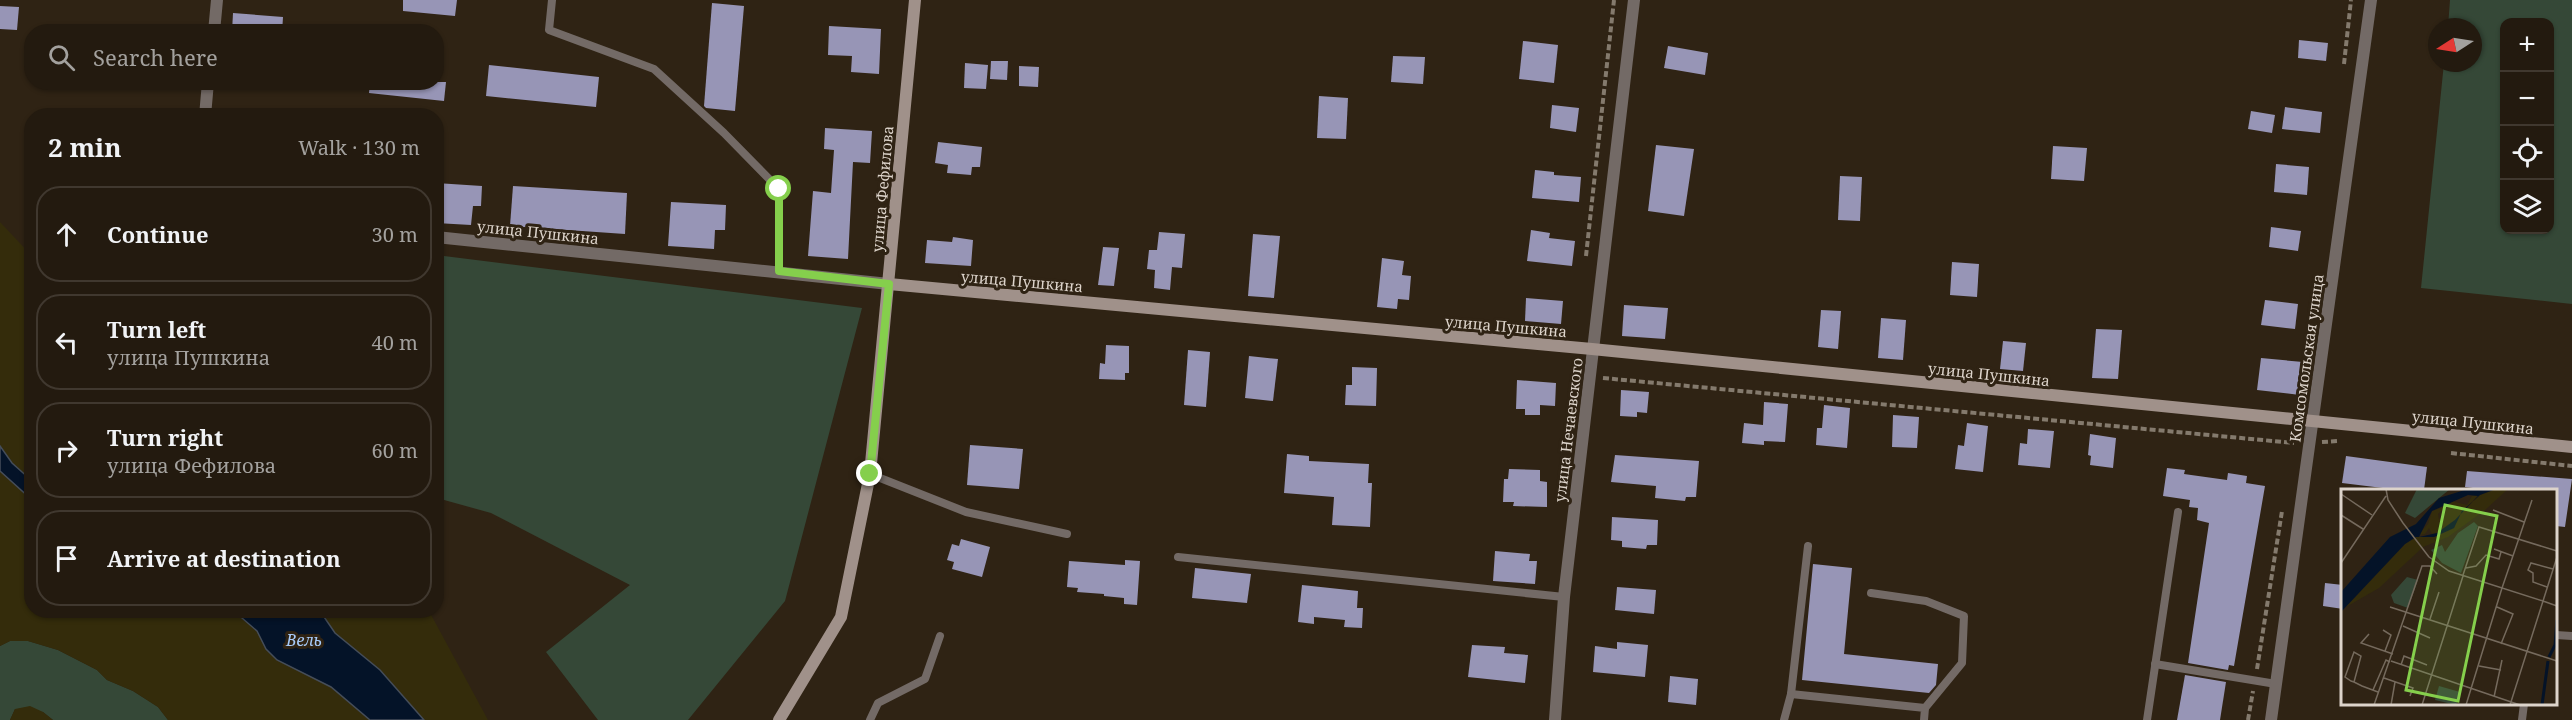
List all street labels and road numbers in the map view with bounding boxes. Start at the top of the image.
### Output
street label: улица Фефилова [867,125,897,253]
street label: улица Пушкина [476,216,600,248]
street label: улица Пушкина [960,266,1084,296]
street label: Комсомольская улица [2284,273,2328,443]
street label: улица Пушкина [1444,311,1568,341]
street label: улица Нечаевского [1549,357,1587,503]
street label: улица Пушкина [1927,358,2051,390]
street label: улица Пушкина [2411,406,2535,438]

